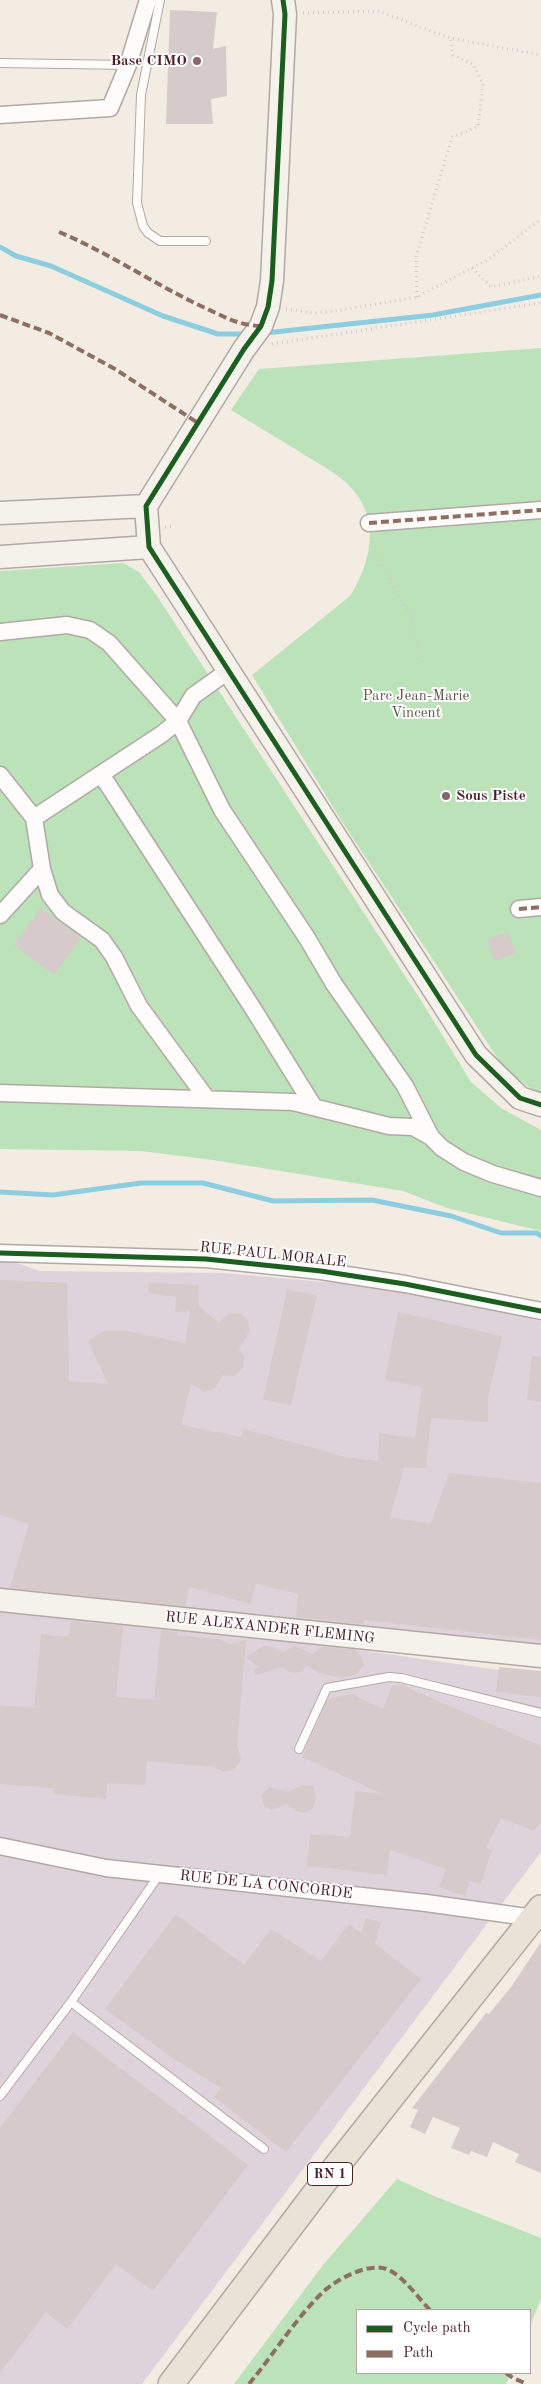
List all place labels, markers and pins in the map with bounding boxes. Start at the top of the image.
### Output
place label: Base CIMO [110,52,187,70]
marker: Base CIMO [191,55,203,67]
place label: Sous Piste [456,787,526,805]
marker: Sous Piste [440,790,452,802]

